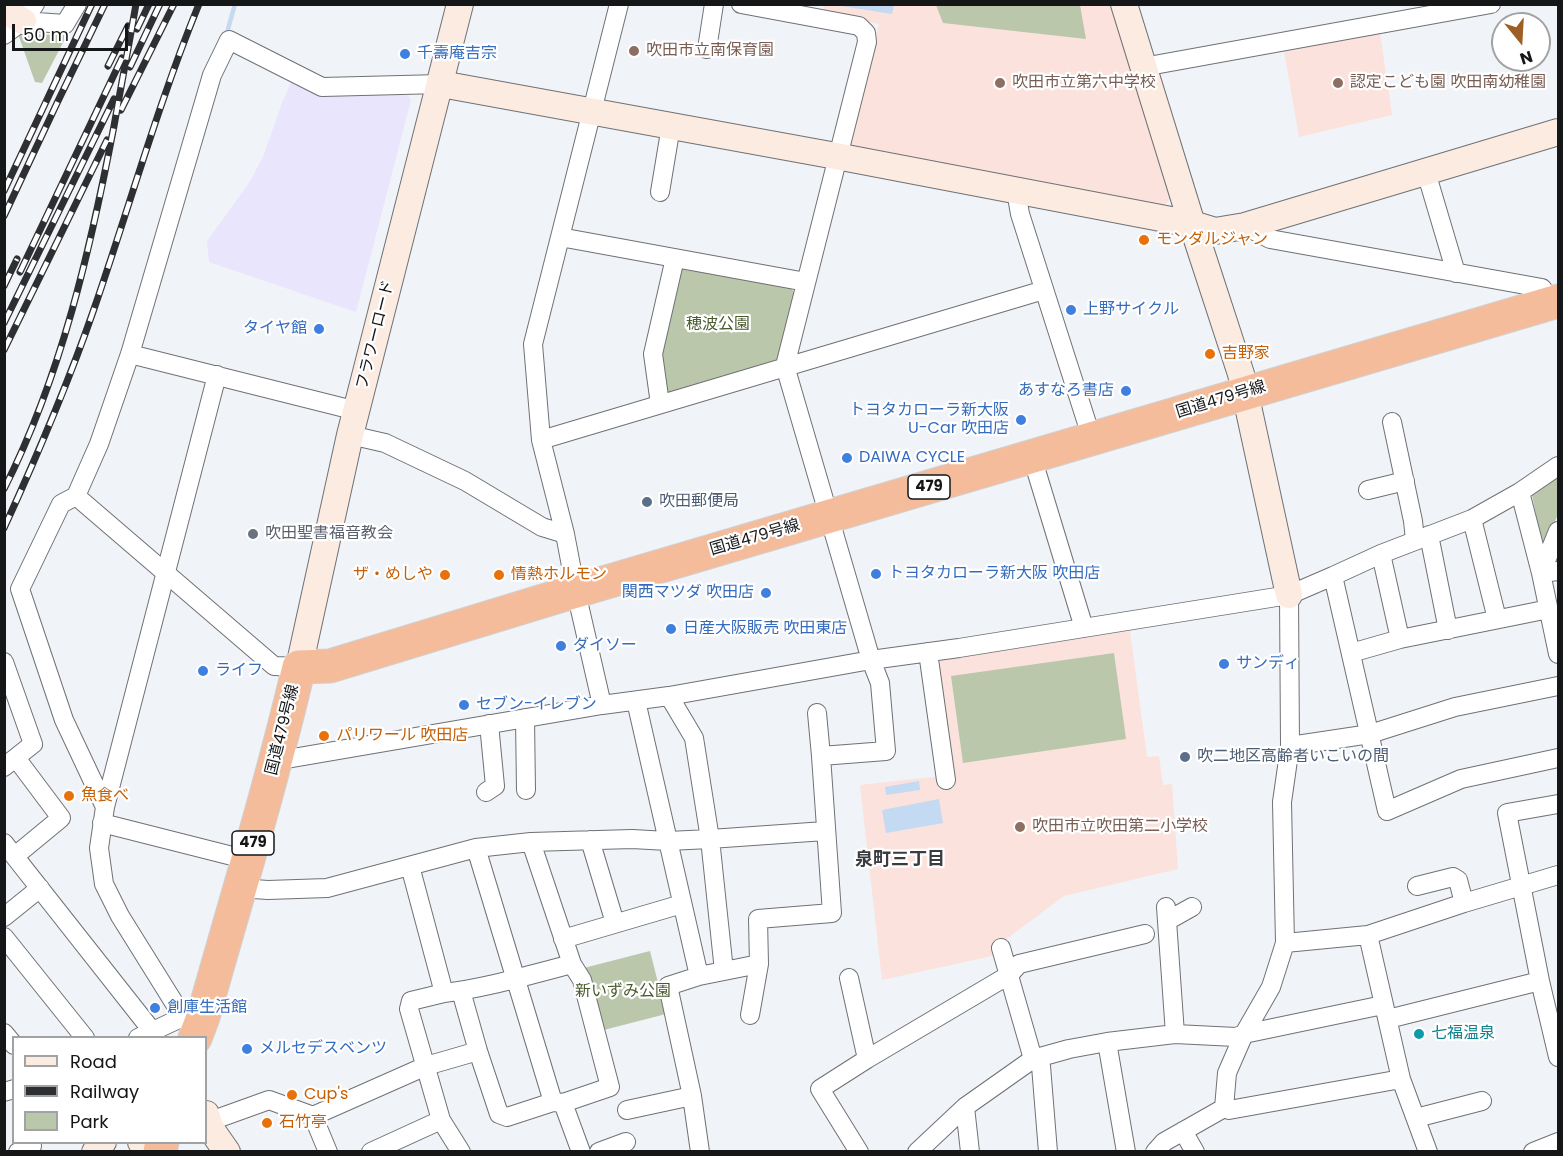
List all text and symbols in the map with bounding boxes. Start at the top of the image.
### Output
scale bar [15,12,130,50]
north arrow [1491,12,1551,72]
text: 50 m [23,22,69,47]
place label: 吹田市立南保育園 [646,41,774,61]
place label: 千壽庵吉宗 [417,44,497,64]
marker: 吹田市立南保育園 [627,44,641,58]
text: N [1517,45,1535,70]
marker: 千壽庵吉宗 [398,47,412,61]
place label: 吹田市立第六中学校 [1012,73,1156,93]
place label: 認定こども園 吹田南幼稚園 [1350,73,1546,93]
marker: 吹田市立第六中学校 [993,76,1007,90]
marker: 認定こども園 吹田南幼稚園 [1331,76,1345,90]
place label: モンダルジャン [1156,230,1268,250]
marker: モンダルジャン [1137,233,1151,247]
street label: フラワーロード [353,278,399,392]
place label: 上野サイクル [1083,300,1179,320]
marker: 上野サイクル [1064,303,1078,317]
park label: 穂波公園 [686,315,750,335]
place label: タイヤ館 [243,319,307,339]
marker: タイヤ館 [312,322,326,336]
place label: 吉野家 [1222,344,1270,364]
marker: 吉野家 [1203,347,1217,361]
street label: 国道479号線 [1174,377,1268,423]
place label: あすなろ書店 [1018,381,1114,401]
marker: あすなろ書店 [1119,384,1133,398]
place label: トヨタカローラ新大阪 U-Car 吹田店 [849,401,1009,439]
marker: トヨタカローラ新大阪 U-Car 吹田店 [1014,413,1028,427]
place label: DAIWA CYCLE [859,448,965,468]
marker: DAIWA CYCLE [840,451,854,465]
road number: 479 [908,475,950,499]
place label: 吹田郵便局 [659,492,739,512]
marker: 吹田郵便局 [640,495,654,509]
street label: 国道479号線 [708,516,802,560]
place label: 吹田聖書福音教会 [265,524,393,544]
marker: 吹田聖書福音教会 [246,527,260,541]
place label: トヨタカローラ新大阪 吹田店 [888,564,1100,584]
place label: ザ・めしや [353,565,433,585]
place label: 情熱ホルモン [511,565,607,585]
marker: トヨタカローラ新大阪 吹田店 [869,567,883,581]
marker: ザ・めしや [438,568,452,582]
marker: 情熱ホルモン [492,568,506,582]
place label: 関西マツダ 吹田店 [622,583,754,603]
marker: 関西マツダ 吹田店 [759,586,773,600]
place label: 日産大阪販売 吹田東店 [683,619,847,639]
marker: 日産大阪販売 吹田東店 [664,622,678,636]
place label: ダイソー [573,636,637,656]
marker: ダイソー [554,639,568,653]
place label: サンディ [1236,654,1300,674]
marker: サンディ [1217,657,1231,671]
place label: ライフ [215,661,263,681]
marker: ライフ [196,664,210,678]
street label: 国道479号線 [262,683,304,777]
place label: セブン-イレブン [476,695,597,715]
marker: セブン-イレブン [457,698,471,712]
place label: パリワール 吹田店 [336,726,468,746]
marker: パリワール 吹田店 [317,729,331,743]
place label: 吹二地区高齢者いこいの間 [1197,747,1389,767]
marker: 吹二地区高齢者いこいの間 [1178,750,1192,764]
place label: 魚食べ [81,786,129,806]
marker: 魚食べ [62,789,76,803]
place label: 吹田市立吹田第二小学校 [1032,817,1208,837]
marker: 吹田市立吹田第二小学校 [1013,820,1027,834]
road number: 479 [232,831,274,855]
district label: 泉町三丁目 [855,849,945,871]
park label: 新いずみ公園 [575,982,671,1002]
place label: 創庫生活館 [167,998,247,1018]
marker: 創庫生活館 [148,1001,162,1015]
place label: 七福温泉 [1431,1024,1495,1044]
marker: 七福温泉 [1412,1027,1426,1041]
legend [12,1036,207,1144]
place label: メルセデスベンツ [259,1039,387,1059]
marker: メルセデスベンツ [240,1042,254,1056]
text: Road [70,1049,117,1074]
text: Railway [70,1079,139,1104]
place label: Cup's [304,1085,348,1105]
marker: Cup's [285,1088,299,1102]
text: Park [70,1109,109,1134]
place label: 石竹亭 [279,1113,327,1133]
marker: 石竹亭 [260,1116,274,1130]

